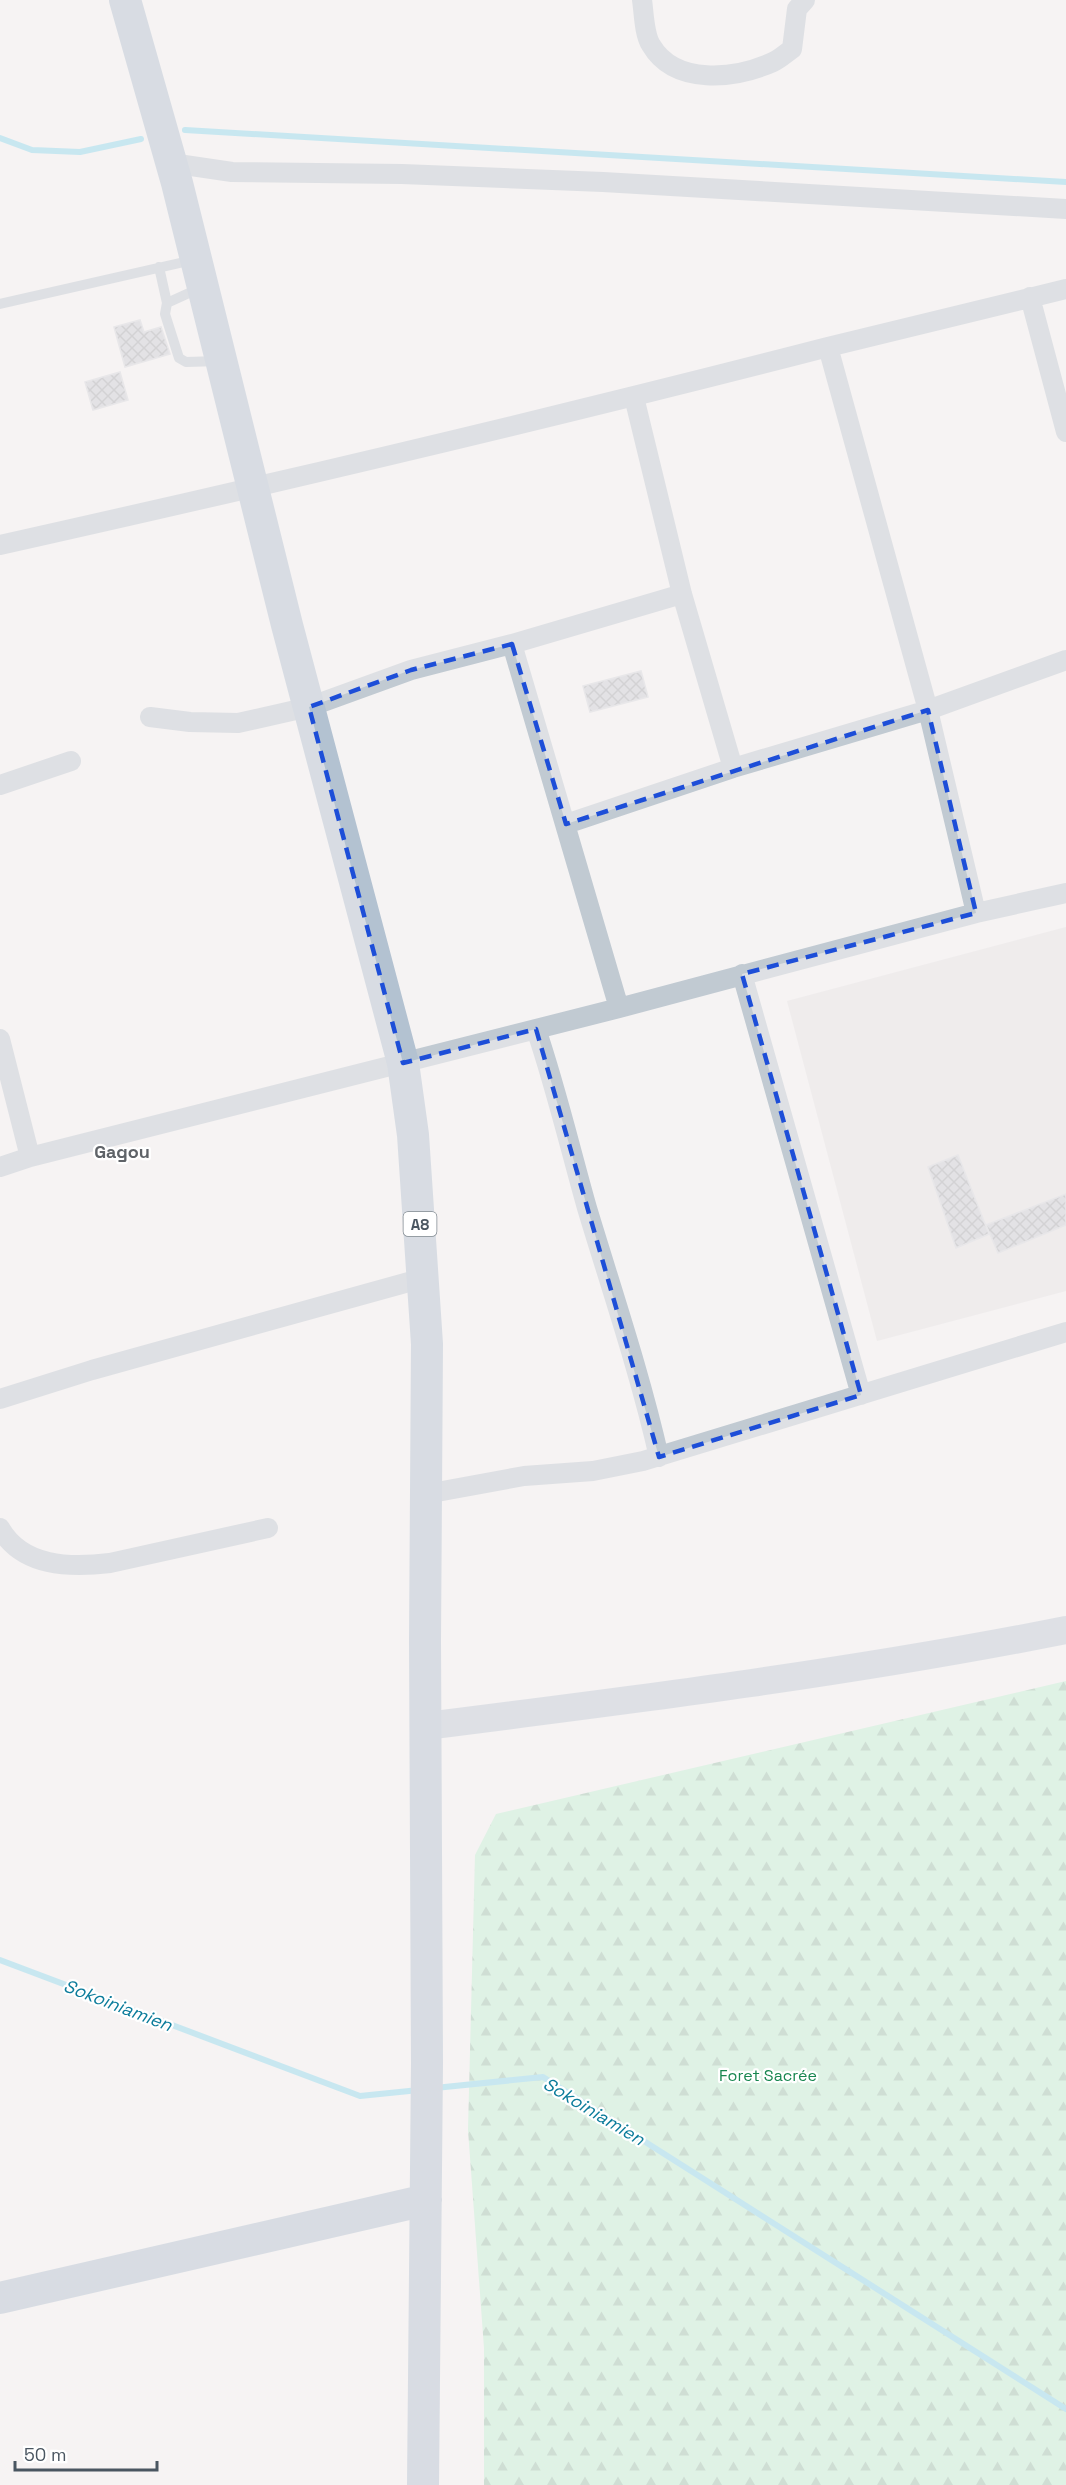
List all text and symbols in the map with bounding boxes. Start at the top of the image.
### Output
district label: Gagou [94,1140,150,1163]
road number: A8 [404,1212,436,1236]
water label: Sokoiniamien [61,1974,176,2037]
park label: Foret Sacrée [719,2065,817,2086]
water label: Sokoiniamien [539,2072,650,2151]
scale bar [15,2434,158,2472]
text: 50 m [24,2443,66,2466]

